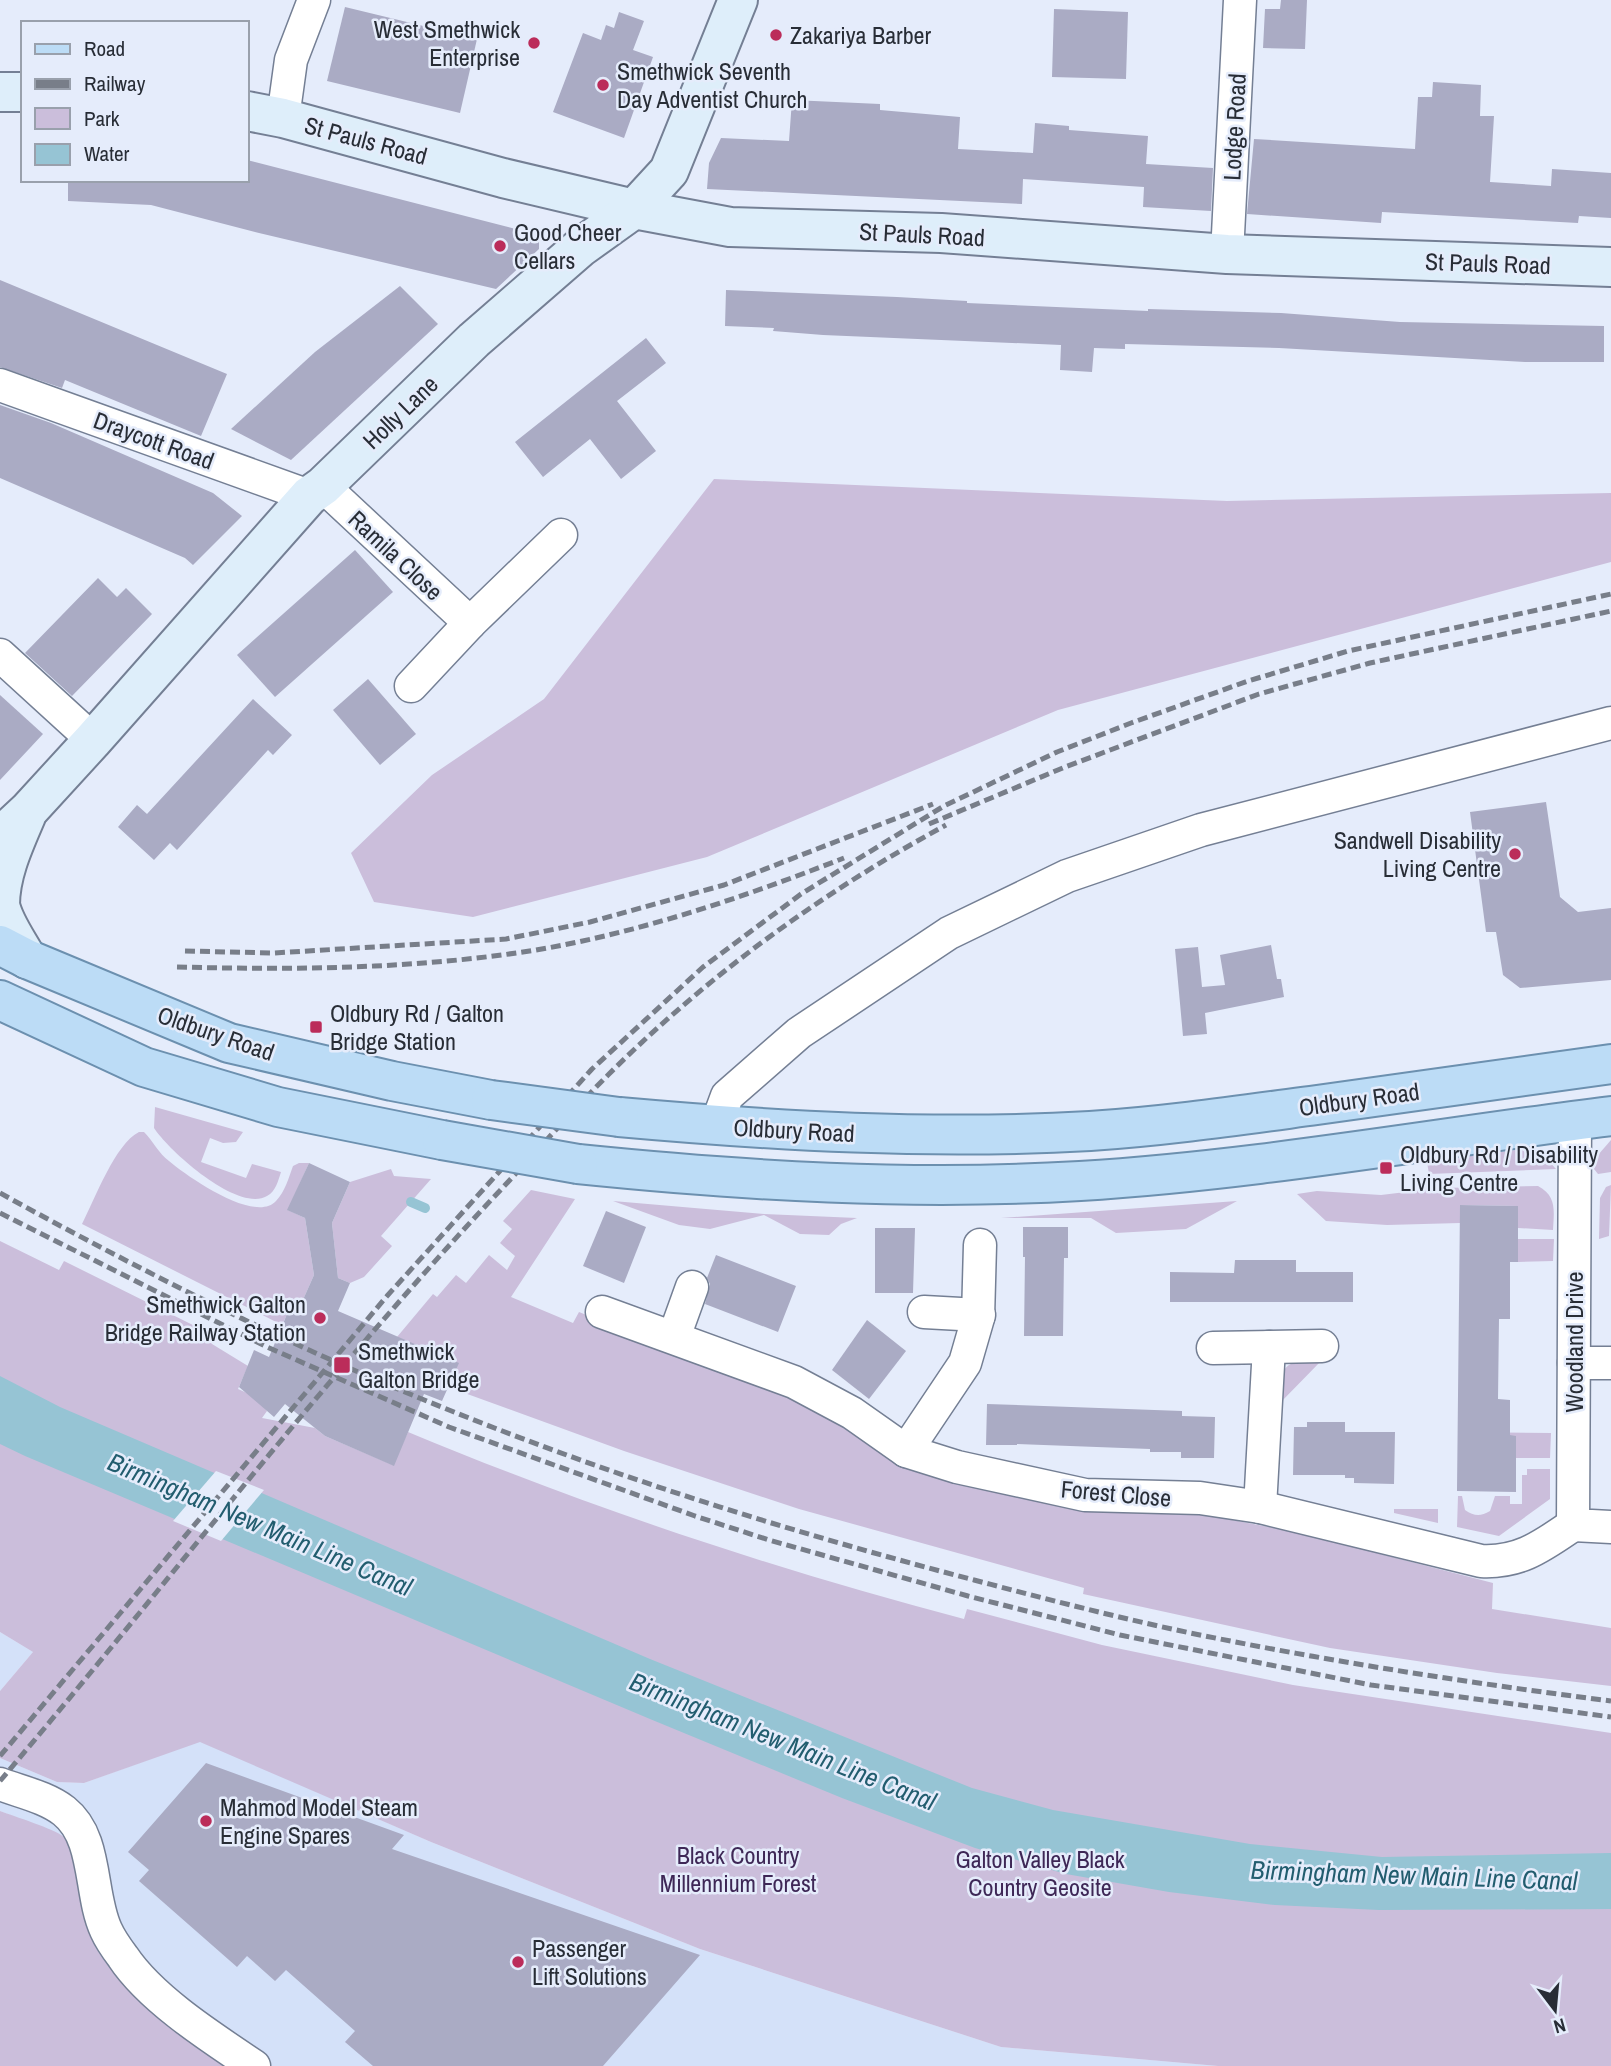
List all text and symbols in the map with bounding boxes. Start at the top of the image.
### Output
place label: West Smethwick Enterprise [374,13,520,73]
place label: Zakariya Barber [790,19,932,51]
legend [21,21,248,182]
marker: Zakariya Barber [768,27,784,43]
text: Road [84,34,125,63]
marker: West Smethwick Enterprise [526,35,542,51]
place label: Smethwick Seventh Day Adventist Church [617,55,807,115]
text: Railway [84,69,146,98]
street label: Lodge Road [1215,73,1253,181]
marker: Smethwick Seventh Day Adventist Church [595,77,611,93]
text: Park [84,104,120,133]
street label: St Pauls Road [301,108,431,172]
text: Water [84,139,130,168]
street label: St Pauls Road [858,215,986,253]
place label: Good Cheer Cellars [514,216,622,276]
marker: Good Cheer Cellars [492,238,508,254]
street label: St Pauls Road [1425,245,1551,281]
street label: Holly Lane [355,368,445,456]
street label: Draycott Road [89,403,219,477]
street label: Ramila Close [342,503,450,607]
place label: Sandwell Disability Living Centre [1334,824,1501,884]
marker: Sandwell Disability Living Centre [1507,846,1523,862]
place label: Oldbury Rd / Galton Bridge Station [330,997,504,1057]
street label: Oldbury Road [153,998,279,1068]
marker: Oldbury Rd / Galton Bridge Station [308,1019,324,1035]
street label: Oldbury Road [1297,1075,1421,1123]
street label: Oldbury Road [733,1111,855,1149]
place label: Oldbury Rd / Disability Living Centre [1400,1138,1598,1198]
marker: Oldbury Rd / Disability Living Centre [1378,1160,1394,1176]
street label: Woodland Drive [1558,1272,1590,1412]
place label: Smethwick Galton Bridge Railway Station [105,1288,306,1348]
marker: Smethwick Galton Bridge Railway Station [312,1310,328,1326]
place label: Smethwick Galton Bridge [358,1335,479,1395]
marker: Smethwick Galton Bridge [332,1355,352,1375]
water label: Birmingham New Main Line Canal [103,1444,419,1604]
street label: Forest Close [1060,1472,1172,1514]
water label: Birmingham New Main Line Canal [625,1664,942,1819]
place label: Mahmod Model Steam Engine Spares [220,1791,418,1851]
marker: Mahmod Model Steam Engine Spares [198,1813,214,1829]
park label: Black Country Millennium Forest [660,1839,817,1899]
park label: Galton Valley Black Country Geosite [955,1843,1125,1903]
water label: Birmingham New Main Line Canal [1250,1852,1579,1898]
place label: Passenger Lift Solutions [532,1932,647,1992]
marker: Passenger Lift Solutions [510,1954,526,1970]
north arrow [1520,1975,1590,2045]
text: N [1551,2012,1569,2040]

